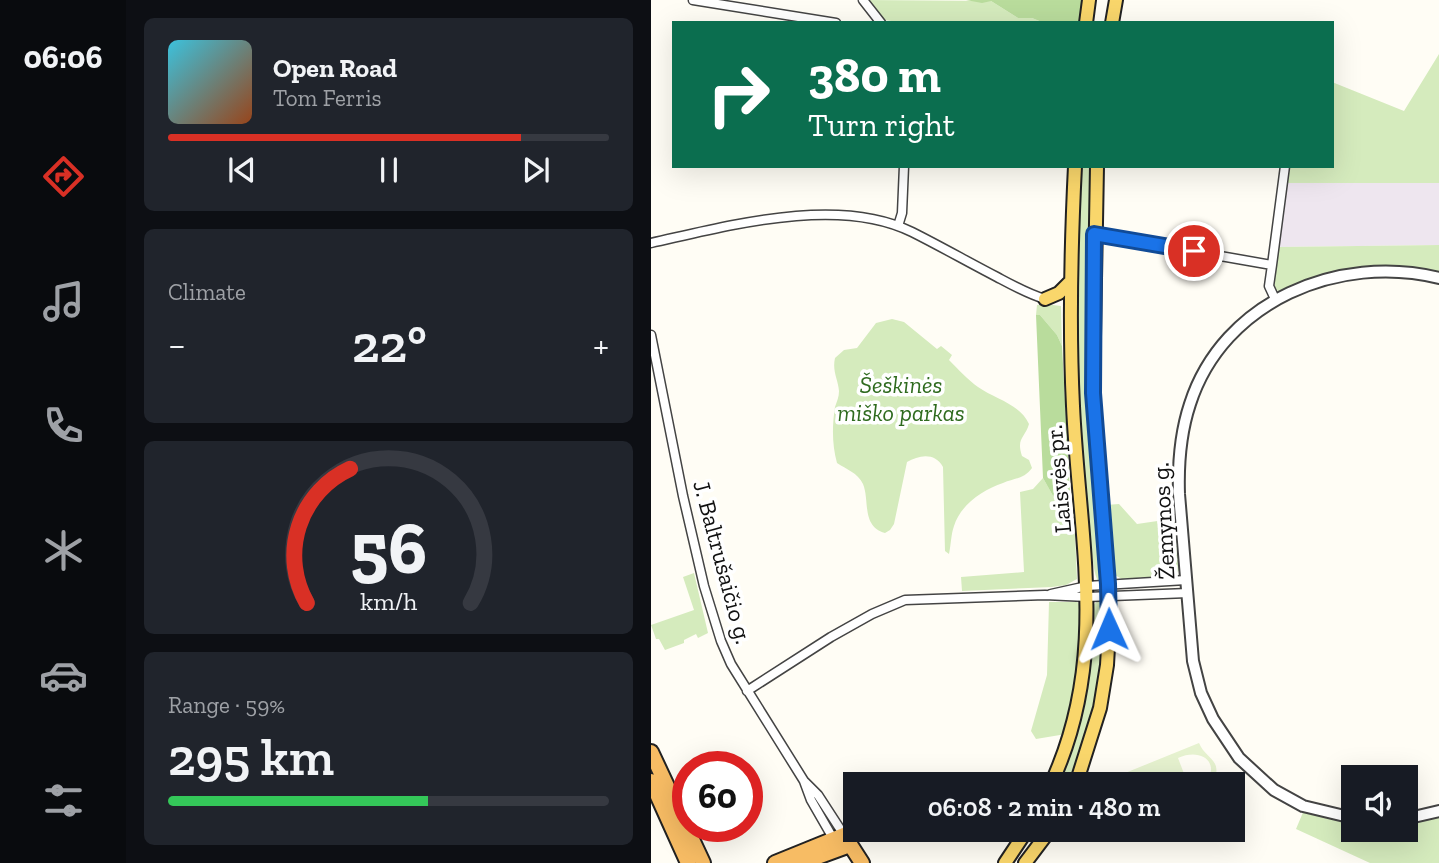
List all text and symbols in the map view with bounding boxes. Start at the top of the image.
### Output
text: 06:06 [23,38,103,76]
text: 380 m [808,46,941,105]
icon: right [693,49,784,140]
text: Open Road [273,52,397,84]
text: Tom Ferris [273,84,382,112]
text: Turn right [808,106,955,144]
icon: previous [223,151,261,189]
icon: pause [370,151,408,189]
icon: next [517,151,555,189]
icon: directions [39,152,88,201]
pin [1164,221,1224,281]
icon: arrive [1175,232,1213,270]
icon: music [39,277,88,326]
text: Climate [168,278,246,306]
text: 22° [352,313,427,375]
text: − [168,322,186,368]
text: + [593,322,609,368]
park label: Šeškinės miško parkas [837,370,965,427]
icon: phone [39,401,88,450]
street label: Laisvės pr. [1039,424,1077,534]
street label: Žemynos g. [1145,462,1181,580]
street label: J. Baltrušaičio g. [687,477,759,647]
text: 56 [350,505,427,593]
icon: climate [39,526,88,575]
text: km/h [360,586,417,616]
position arrow [1072,592,1146,666]
icon: car [39,651,88,700]
text: Range · 59% [168,691,285,719]
text: 295 km [168,726,334,788]
speed limit sign: 60 [672,751,763,842]
map controls [1341,765,1418,842]
button: sound [1341,765,1418,842]
icon: filters [39,776,88,825]
text: 06:08 · 2 min · 480 m [928,791,1160,823]

